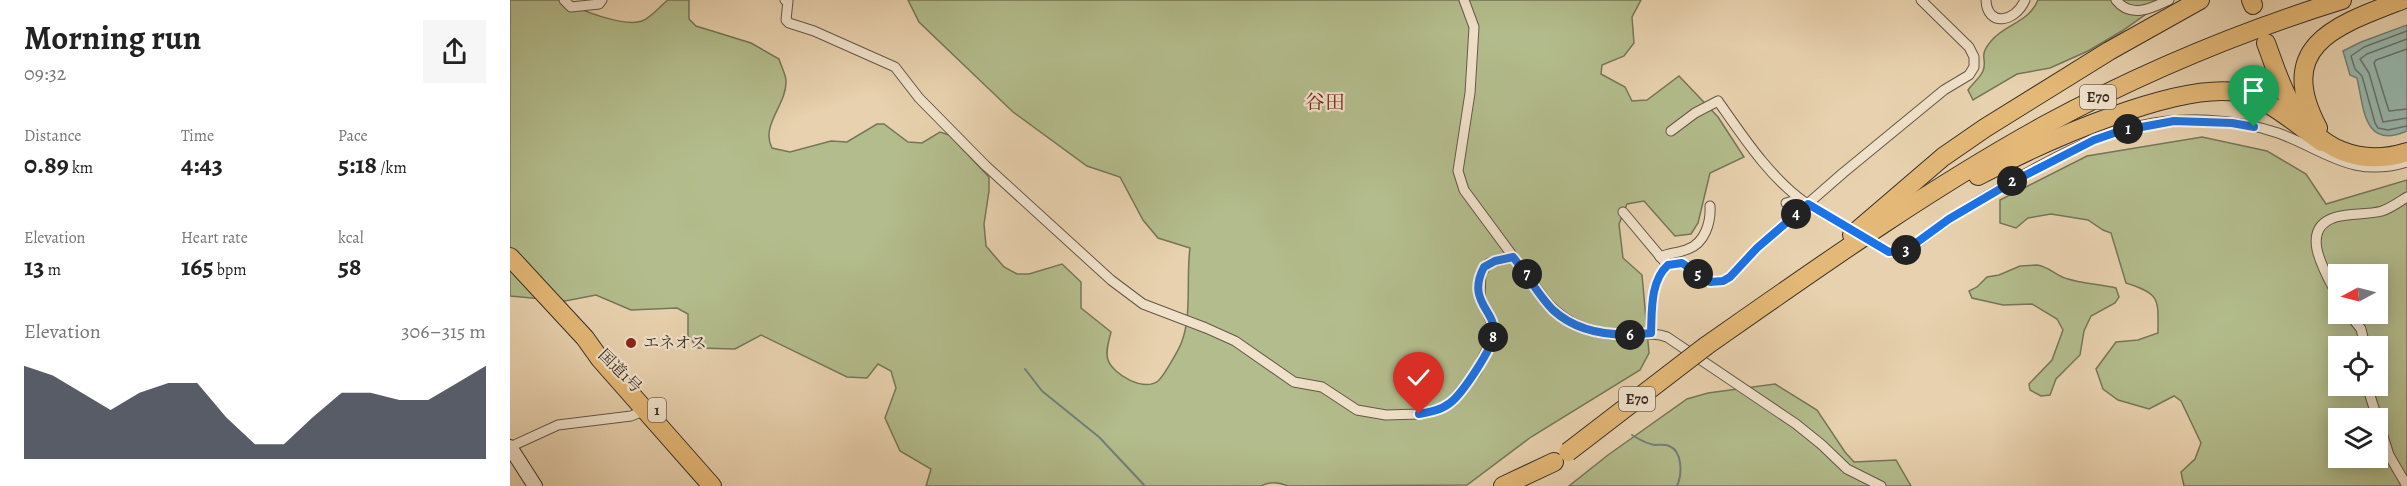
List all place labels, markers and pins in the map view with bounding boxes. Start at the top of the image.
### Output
pin [2228,65,2279,127]
pin: 1 [2113,114,2143,144]
pin: 2 [1997,166,2027,196]
pin: 4 [1781,199,1811,229]
pin: 3 [1891,235,1921,265]
pin: 7 [1512,259,1542,289]
pin: 5 [1683,259,1713,289]
pin: 6 [1615,320,1645,350]
pin: 8 [1478,322,1508,352]
place label: エネオス [643,332,707,354]
marker: エネオス [624,336,638,350]
pin [1393,352,1444,414]

